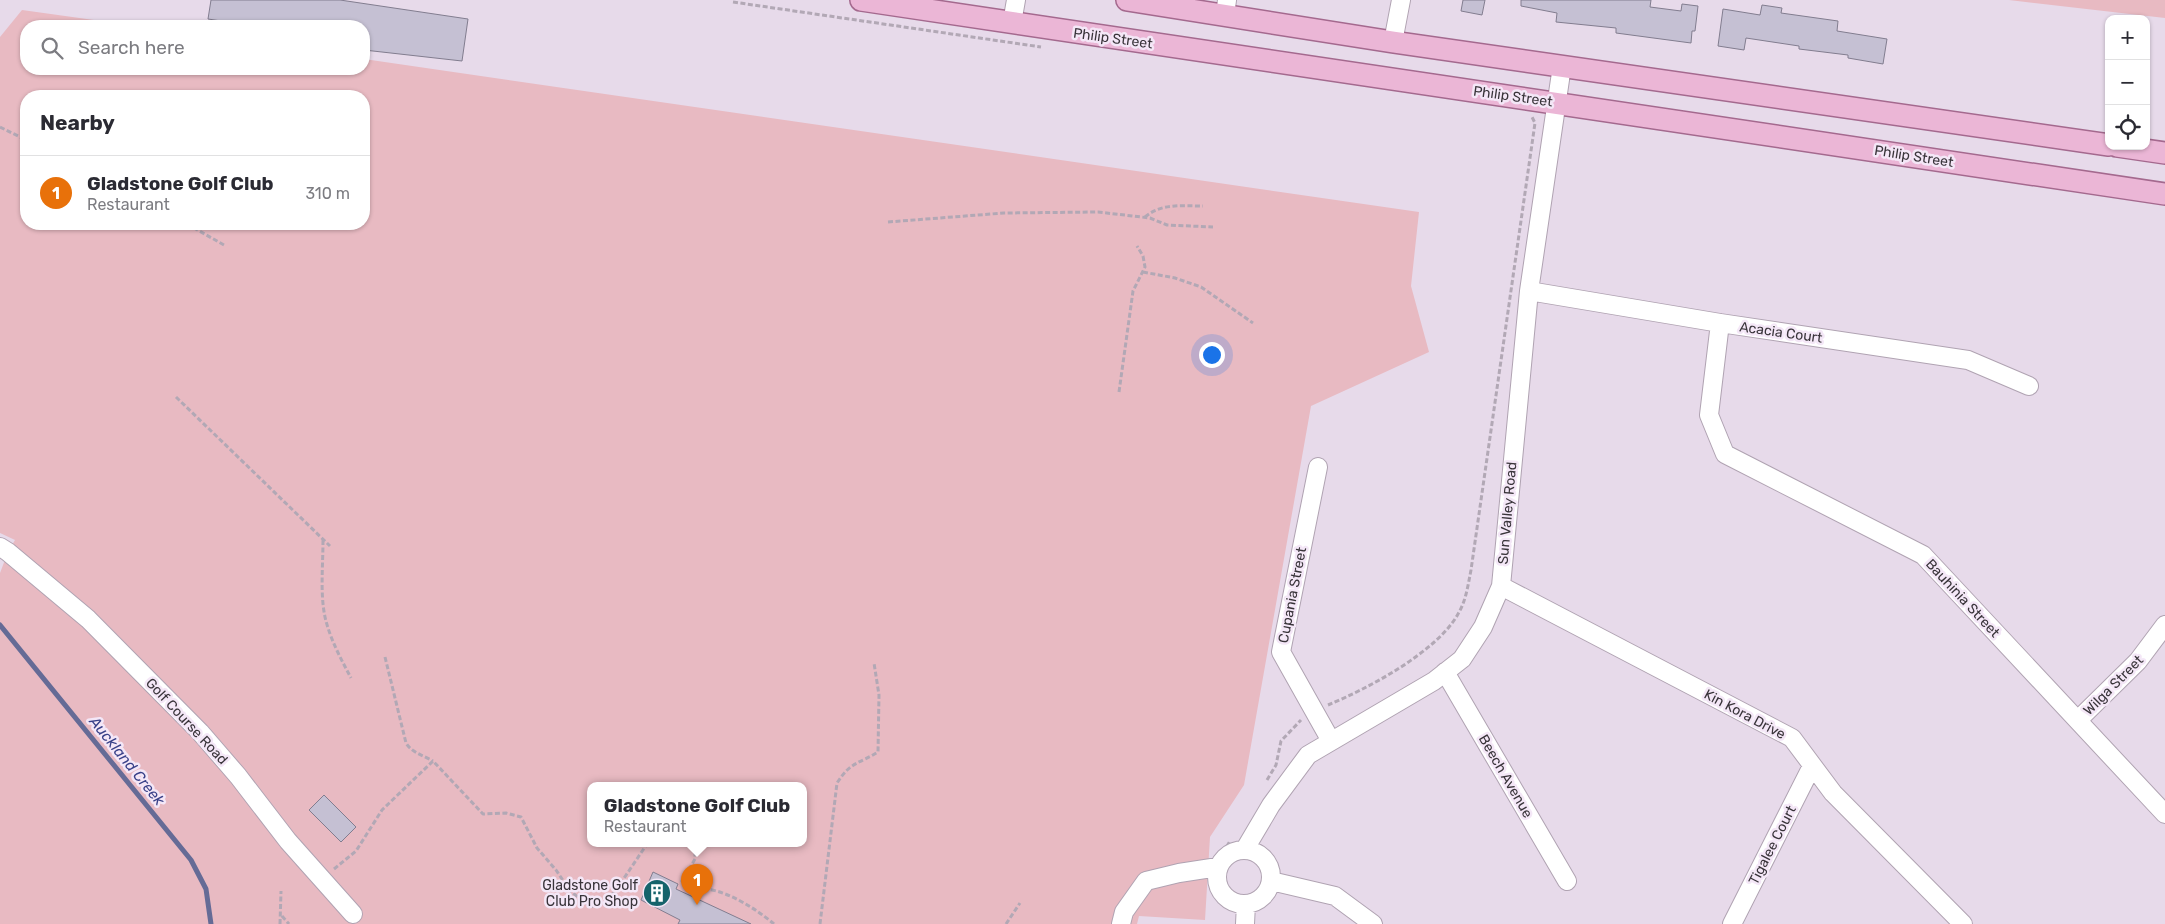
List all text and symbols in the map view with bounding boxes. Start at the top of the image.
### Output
map controls [2105,15,2150,150]
button: + [2105,15,2150,60]
search box [20,20,370,75]
street label: Philip Street [1072,25,1154,53]
icon: search [38,34,66,62]
text: Search here [78,36,185,59]
button: − [2105,60,2150,105]
street label: Philip Street [1472,83,1554,111]
button: locate [2105,105,2150,150]
text: Nearby [40,110,115,135]
street label: Philip Street [1873,142,1955,171]
text: Gladstone Golf Club [87,172,274,195]
text: 1 [52,184,60,203]
text: 310 m [306,184,350,203]
text: Restaurant [87,195,170,214]
street label: Acacia Court [1738,318,1824,347]
your location [1199,342,1225,368]
street label: Sun Valley Road [1495,461,1520,565]
street label: Cupania Street [1275,545,1310,644]
street label: Bauhinia Street [1922,556,2004,641]
street label: Wilga Street [2080,651,2147,719]
street label: Golf Course Road [142,675,231,768]
street label: Kin Kora Drive [1701,686,1789,743]
water label: Auckland Creek [85,712,169,809]
street label: Beech Avenue [1475,732,1536,821]
popup [587,782,807,847]
text: Gladstone Golf Club [604,794,790,817]
street label: Tigalee Court [1745,802,1800,888]
text: Restaurant [604,817,687,836]
pin: 1 [681,864,713,905]
place label: Gladstone Golf Club Pro Shop [542,877,639,910]
building icon: Gladstone Golf Club Pro Shop [642,878,672,908]

